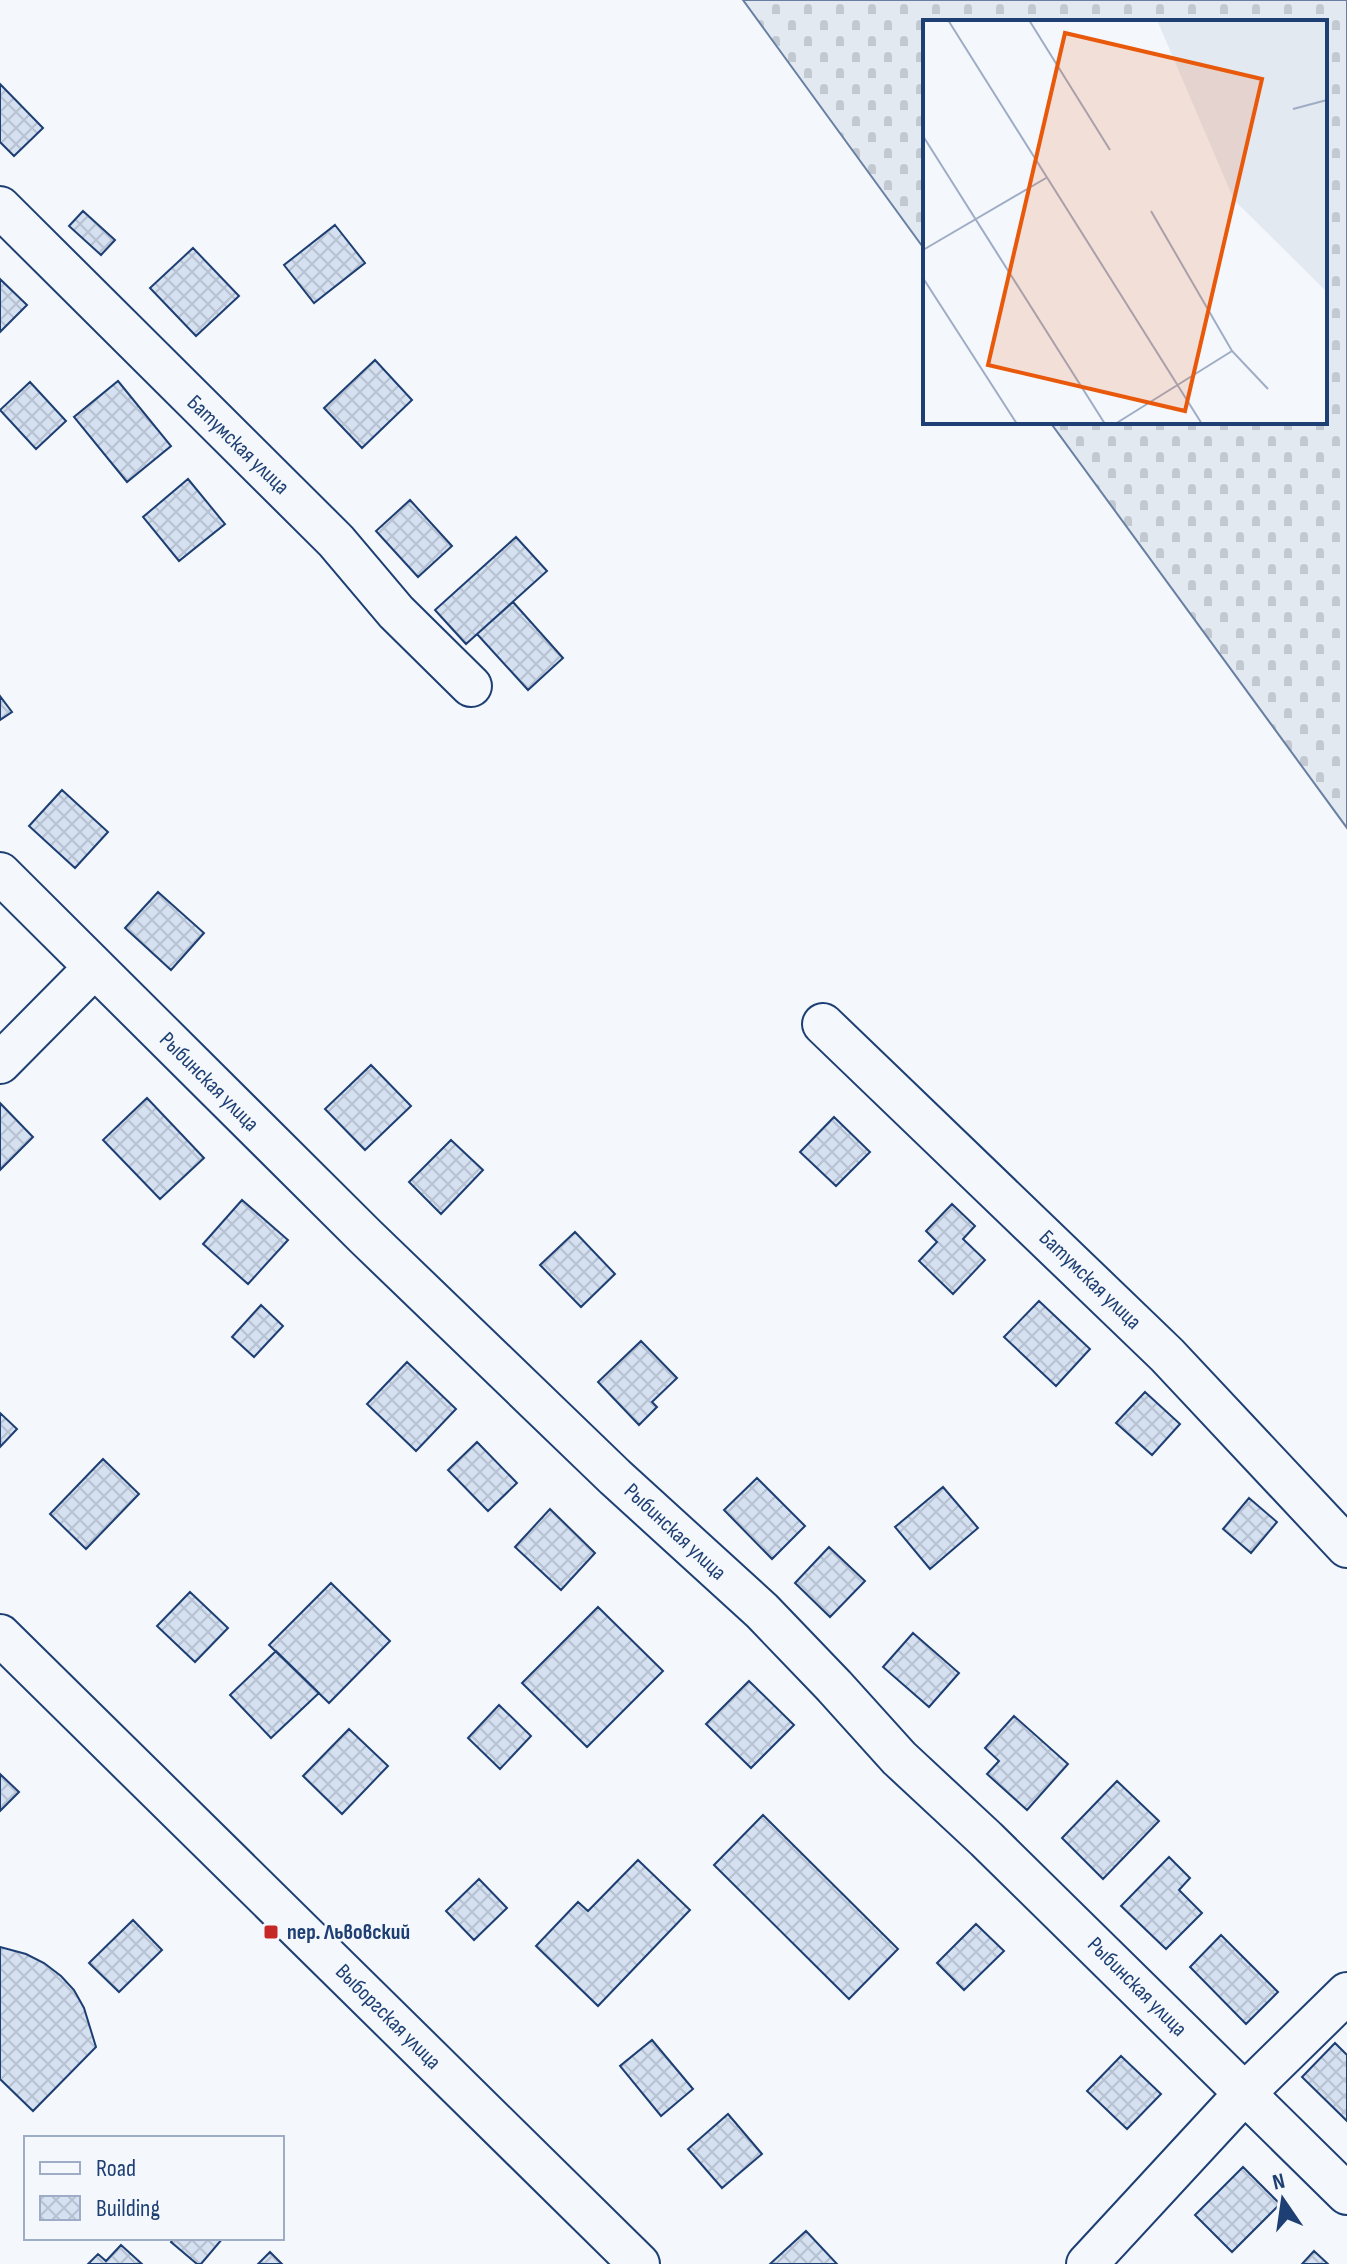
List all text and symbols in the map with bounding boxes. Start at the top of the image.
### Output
inset map [923,20,1327,424]
street label: Батумская улица [181,389,295,501]
street label: Рыбинская улица [154,1027,264,1137]
street label: Батумская улица [1033,1224,1147,1336]
street label: Рыбинская улица [618,1478,732,1586]
place label: пер. Львовский [287,1919,410,1946]
marker: пер. Львовский [262,1923,280,1941]
street label: Рыбинская улица [1082,1932,1192,2042]
street label: Выборгская улица [330,1959,446,2075]
legend [24,2136,284,2240]
text: Road [96,2154,136,2183]
north arrow [1243,2160,1323,2240]
text: N [1270,2167,1288,2196]
text: Building [96,2194,160,2223]

